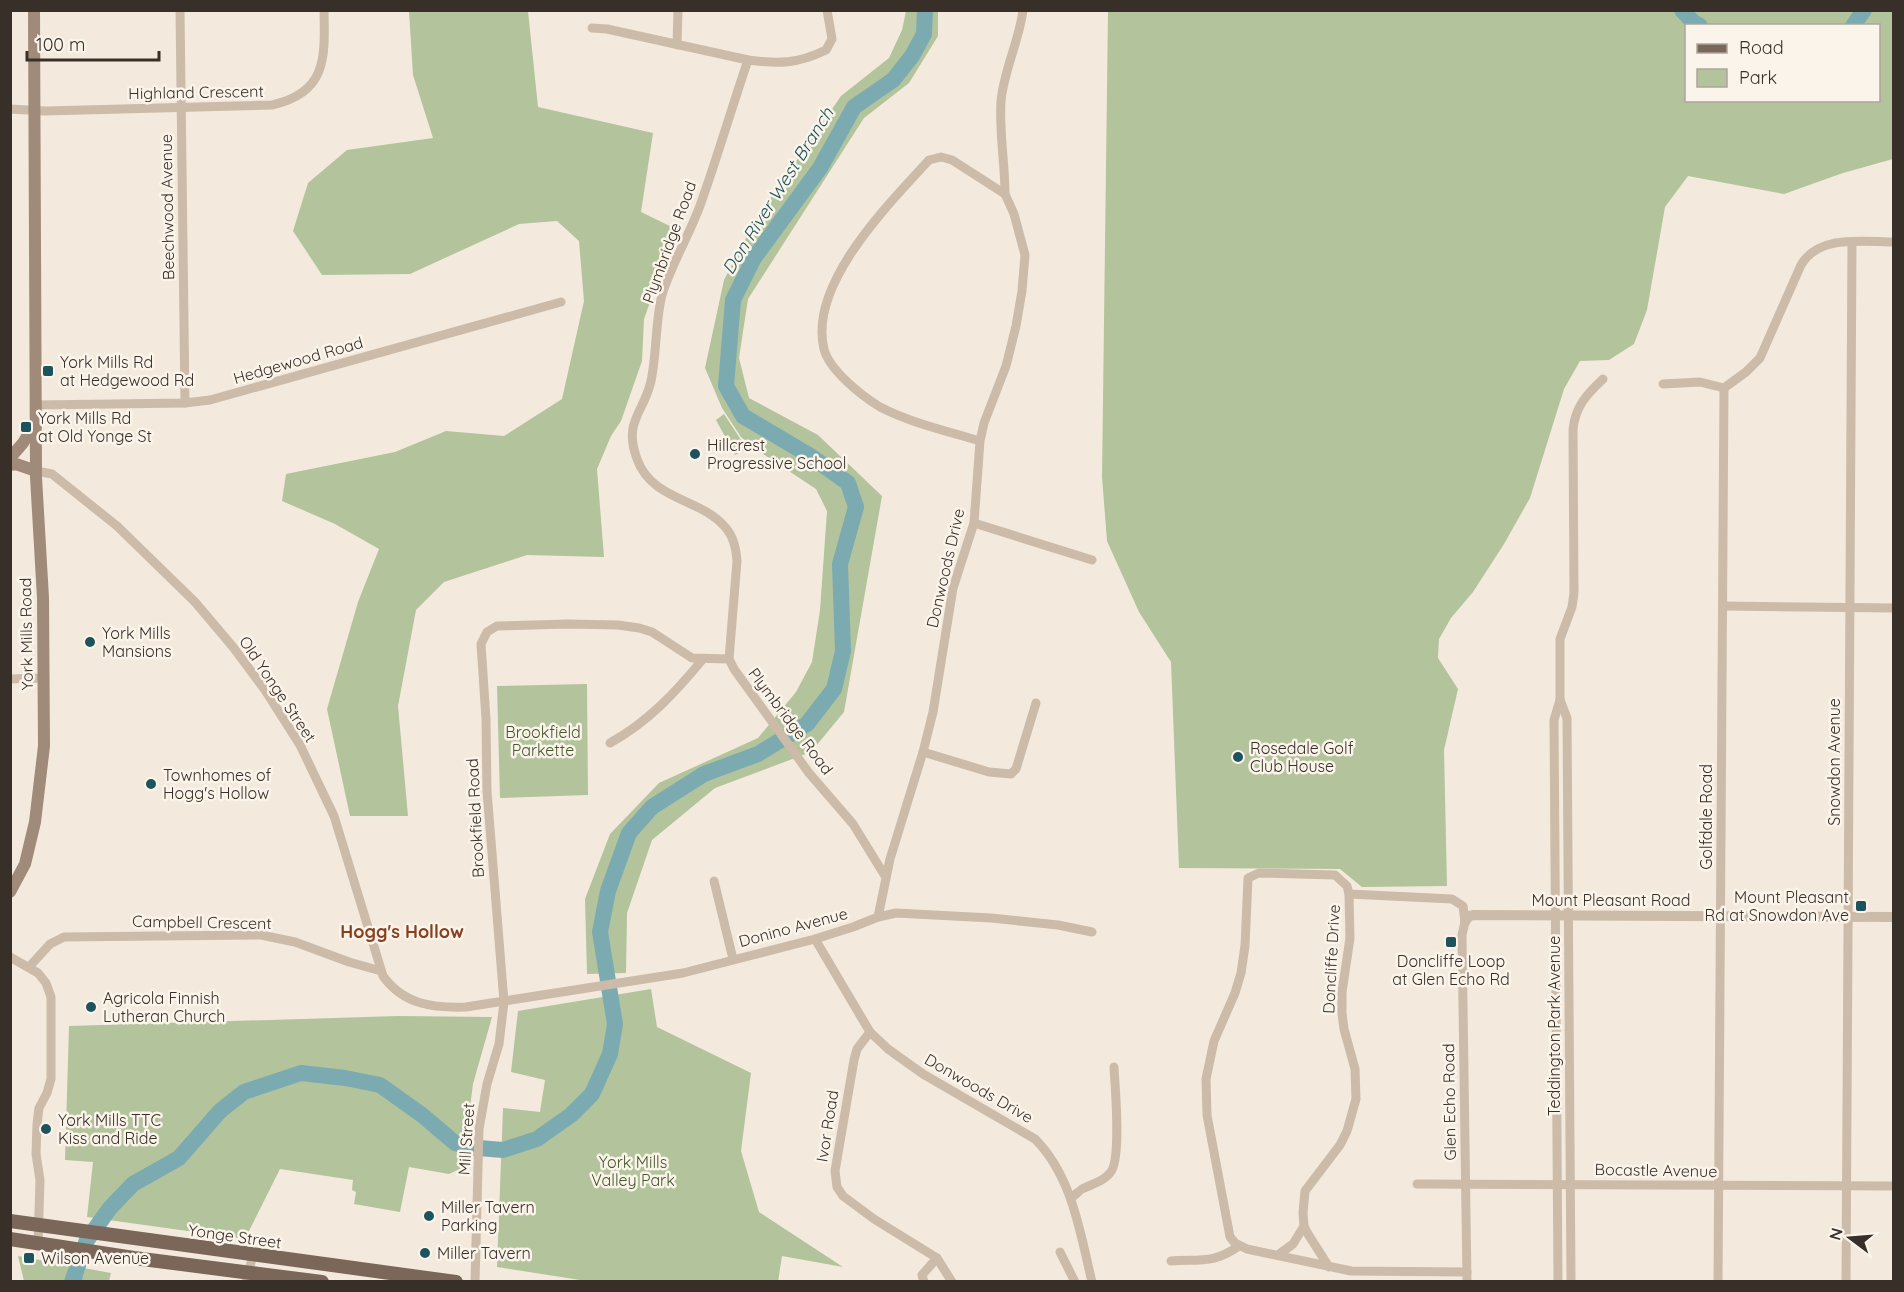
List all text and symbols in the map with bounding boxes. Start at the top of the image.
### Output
scale bar [27,24,159,62]
legend [1685,24,1880,102]
text: 100 m [36,33,85,56]
text: Road [1739,36,1784,59]
text: Park [1739,66,1777,89]
street label: Highland Crescent [128,81,264,103]
water label: Don River West Branch [717,102,839,279]
street label: Beechwood Avenue [156,134,178,280]
street label: Plymbridge Road [638,178,700,306]
street label: Hedgewood Road [231,332,365,388]
place label: York Mills Rd at Hedgewood Rd [60,352,194,390]
marker: York Mills Rd at Hedgewood Rd [41,364,55,378]
place label: York Mills Rd at Old Yonge St [38,408,152,446]
marker: York Mills Rd at Old Yonge St [19,420,33,434]
place label: Hillcrest Progressive School [707,435,846,473]
marker: Hillcrest Progressive School [688,447,702,461]
street label: Donwoods Drive [922,506,968,630]
street label: York Mills Road [15,578,37,690]
place label: York Mills Mansions [102,623,172,661]
street label: Old Yonge Street [235,632,321,746]
marker: York Mills Mansions [83,635,97,649]
street label: Plymbridge Road [744,664,838,778]
street label: Snowdon Avenue [1824,698,1844,826]
park label: Brookfield Parkette [505,722,581,760]
place label: Rosedale Golf Club House [1250,738,1354,776]
marker: Rosedale Golf Club House [1231,750,1245,764]
street label: Brookfield Road [462,758,488,878]
street label: Golfdale Road [1696,764,1716,870]
place label: Townhomes of Hogg's Hollow [163,765,272,803]
marker: Townhomes of Hogg's Hollow [144,777,158,791]
place label: Mount Pleasant Rd at Snowdon Ave [1705,887,1849,925]
street label: Mount Pleasant Road [1532,890,1690,910]
marker: Mount Pleasant Rd at Snowdon Ave [1854,899,1868,913]
street label: Donino Avenue [736,903,850,951]
street label: Doncliffe Drive [1318,904,1344,1014]
street label: Campbell Crescent [132,911,272,933]
district label: Hogg's Hollow [340,920,464,943]
marker: Doncliffe Loop at Glen Echo Rd [1444,935,1458,949]
street label: Teddington Park Avenue [1544,936,1564,1116]
place label: Doncliffe Loop at Glen Echo Rd [1392,951,1510,989]
place label: Agricola Finnish Lutheran Church [103,988,225,1026]
marker: Agricola Finnish Lutheran Church [84,1000,98,1014]
street label: Glen Echo Road [1438,1043,1460,1161]
street label: Donwoods Drive [921,1049,1037,1127]
street label: Ivor Road [811,1089,843,1163]
street label: Mill Street [454,1102,478,1176]
place label: York Mills TTC Kiss and Ride [58,1110,161,1148]
marker: York Mills TTC Kiss and Ride [39,1122,53,1136]
park label: York Mills Valley Park [591,1152,675,1190]
street label: Bocastle Avenue [1595,1159,1717,1181]
place label: Miller Tavern Parking [441,1197,535,1235]
north arrow [1820,1208,1880,1268]
marker: Miller Tavern Parking [422,1209,436,1223]
street label: Yonge Street [187,1220,283,1252]
text: N [1824,1225,1847,1242]
place label: Miller Tavern [437,1243,531,1263]
marker: Miller Tavern [418,1246,432,1260]
place label: Wilson Avenue [41,1248,149,1268]
marker: Wilson Avenue [22,1251,36,1265]

